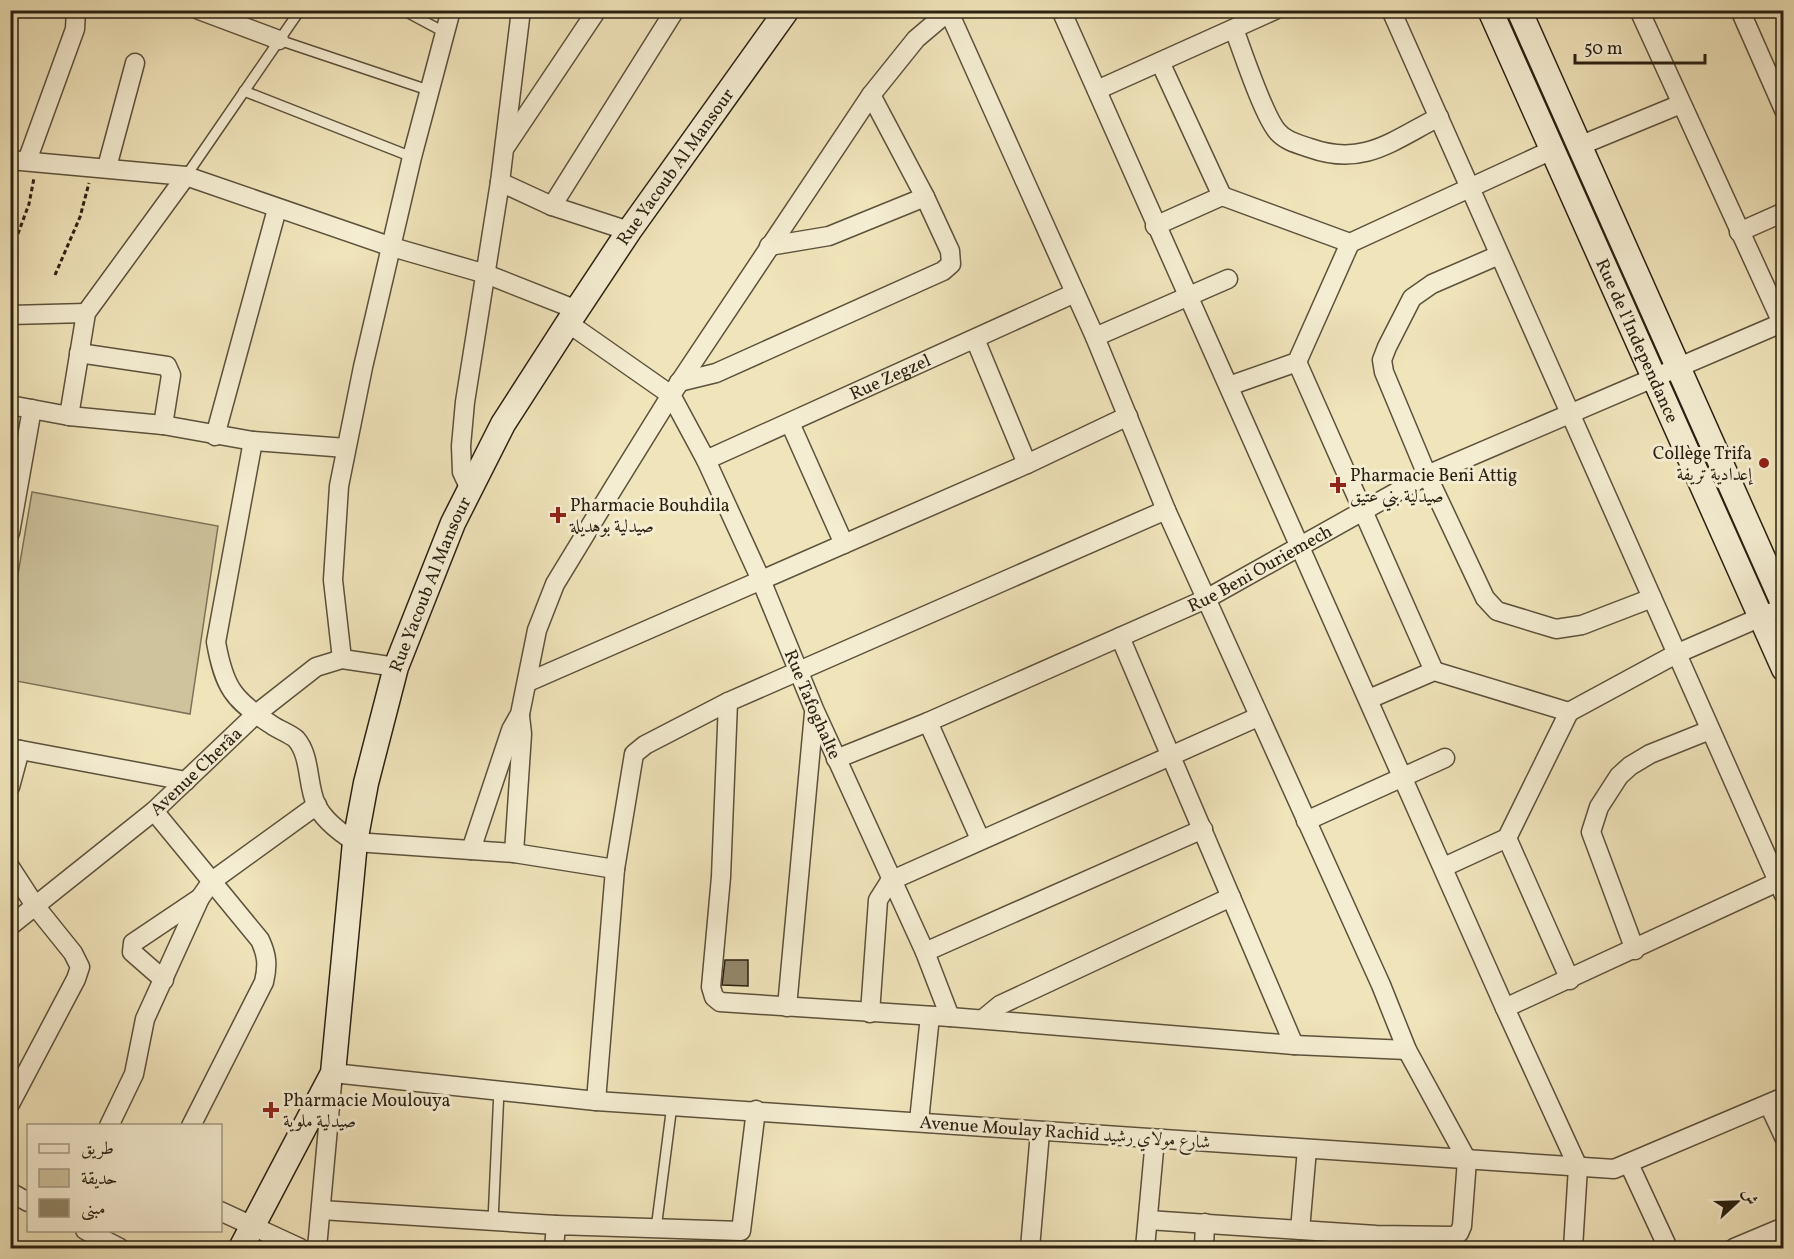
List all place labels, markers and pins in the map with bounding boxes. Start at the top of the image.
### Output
place label: Collège Trifa إعدادية تريفة [1653,442,1753,488]
marker: Collège Trifa إعدادية تريفة [1757,456,1771,470]
place label: Pharmacie Beni Attig صيدلية بني عتيق [1350,464,1517,512]
marker: Pharmacie Beni Attig صيدلية بني عتيق [1331,478,1345,492]
place label: Pharmacie Bouhdila صيدلية بوهديلة [569,494,730,540]
marker: Pharmacie Bouhdila صيدلية بوهديلة [551,508,565,522]
place label: Pharmacie Moulouya صيدلية ملوية [283,1089,451,1135]
marker: Pharmacie Moulouya صيدلية ملوية [264,1103,278,1117]

